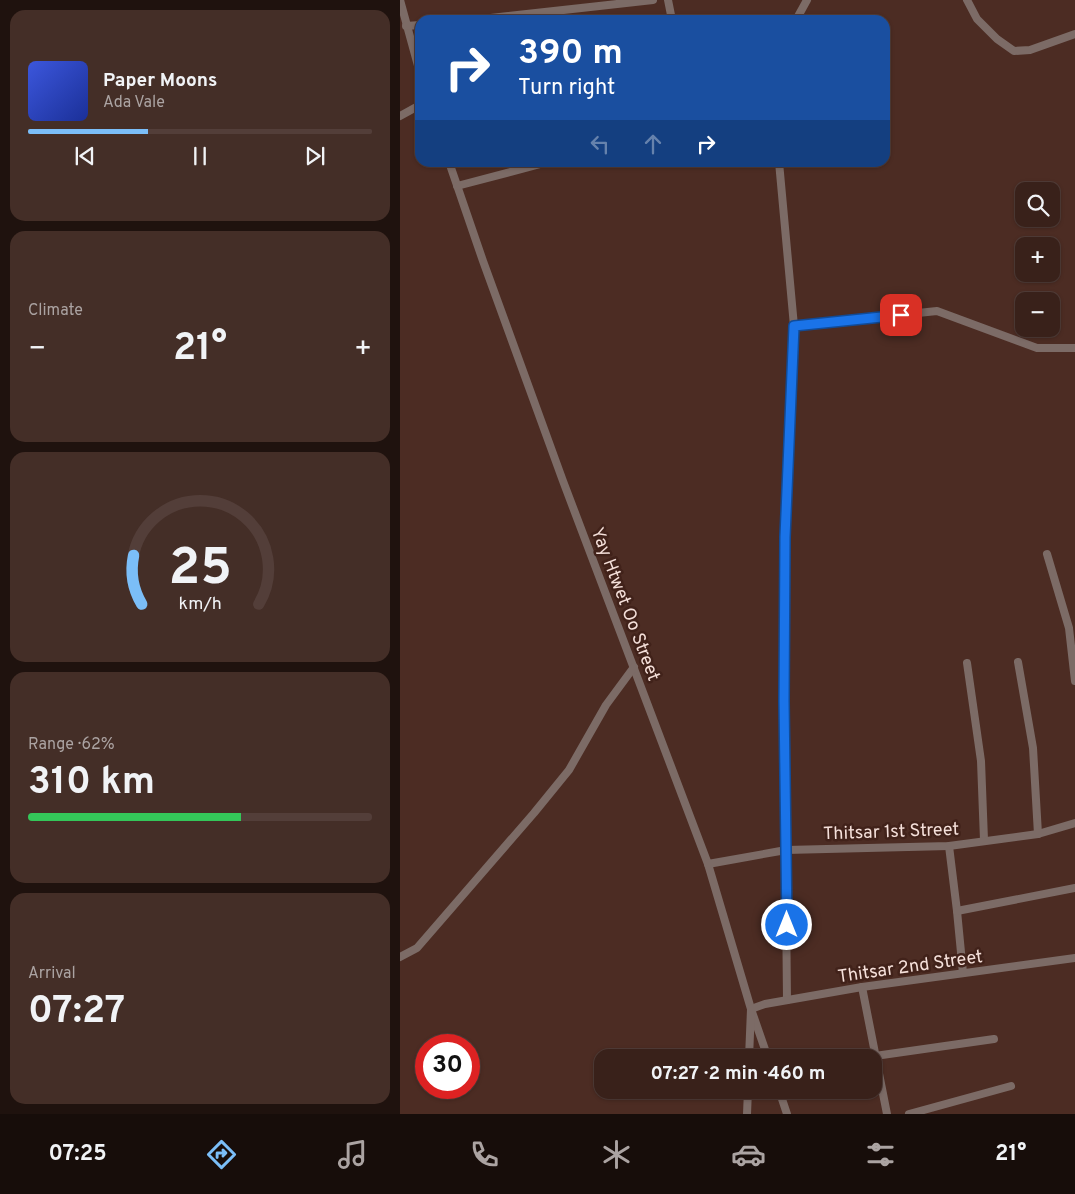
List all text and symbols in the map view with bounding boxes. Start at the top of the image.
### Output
text: 390 m [518,32,623,76]
icon: right [435,35,500,100]
text: Paper Moons [103,69,217,93]
text: Turn right [518,75,615,102]
text: Ada Vale [103,93,165,113]
icon: left [586,130,614,158]
icon: ahead [639,130,667,158]
icon: right [692,130,720,158]
icon: previous [71,142,99,170]
icon: pause [186,142,214,170]
icon: next [301,142,329,170]
map controls [1015,182,1060,337]
button: search [1015,182,1060,227]
button: + [1015,237,1060,282]
button: − [1015,292,1060,337]
pin [880,294,922,336]
text: Climate [28,301,83,321]
icon: arrive [887,301,915,329]
text: 21° [173,325,227,374]
text: − [28,332,46,368]
text: + [354,332,372,368]
street label: Yay Htwet Oo Street [585,525,664,685]
text: 25 [168,537,232,603]
text: km/h [178,593,222,616]
text: Range · 62% [28,735,115,755]
text: 310 km [28,759,155,808]
street label: Thitsar 1st Street [823,819,960,846]
position arrow [760,898,812,950]
street label: Thitsar 2nd Street [836,946,984,989]
text: Arrival [28,964,76,984]
text: 07:27 [28,988,125,1037]
speed limit sign: 30 [415,1034,480,1099]
text: 07:27 · 2 min · 460 m [650,1062,826,1086]
icon: directions [204,1137,239,1172]
icon: music [335,1137,370,1172]
icon: phone [467,1137,502,1172]
icon: climate [599,1137,634,1172]
icon: car [731,1137,766,1172]
icon: filters [863,1137,898,1172]
text: 07:25 [48,1141,107,1168]
text: 21° [995,1141,1026,1168]

